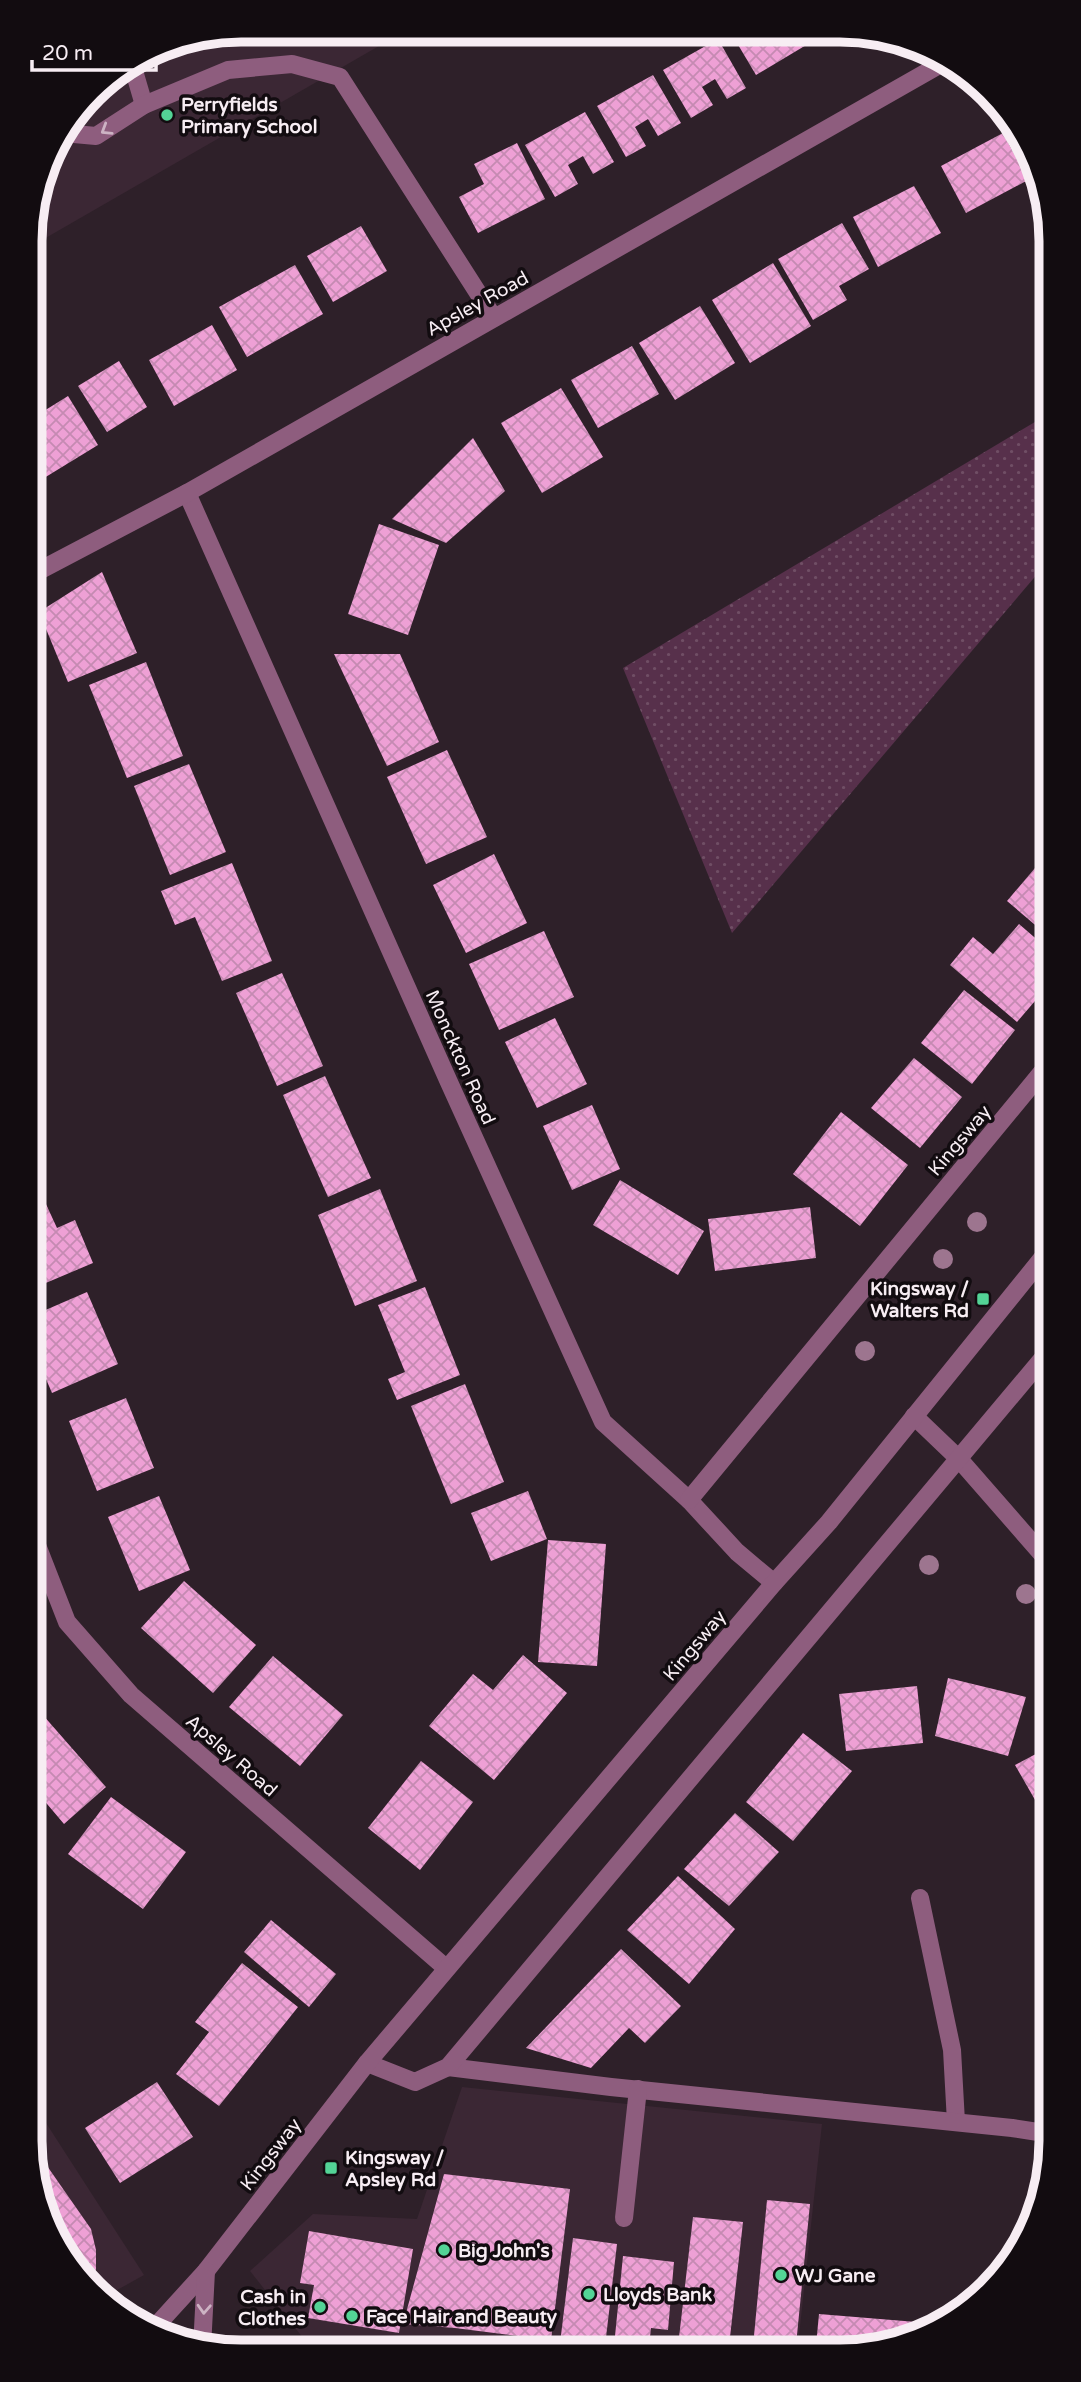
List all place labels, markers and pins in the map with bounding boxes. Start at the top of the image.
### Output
place label: Perryfields Primary School [181,94,317,139]
marker: Perryfields Primary School [159,107,175,123]
place label: Kingsway / Walters Rd [870,1278,969,1322]
marker: Kingsway / Walters Rd [975,1291,991,1307]
place label: Kingsway / Apsley Rd [345,2147,444,2192]
marker: Kingsway / Apsley Rd [323,2160,339,2176]
place label: Big John's [458,2240,550,2263]
marker: Big John's [436,2242,452,2258]
place label: WJ Gane [795,2265,876,2287]
marker: WJ Gane [773,2267,789,2283]
place label: Lloyds Bank [603,2284,713,2307]
place label: Cash in Clothes [238,2286,306,2330]
marker: Lloyds Bank [581,2286,597,2302]
marker: Cash in Clothes [312,2299,328,2315]
place label: Face Hair and Beauty [366,2306,558,2329]
marker: Face Hair and Beauty [344,2308,360,2324]

